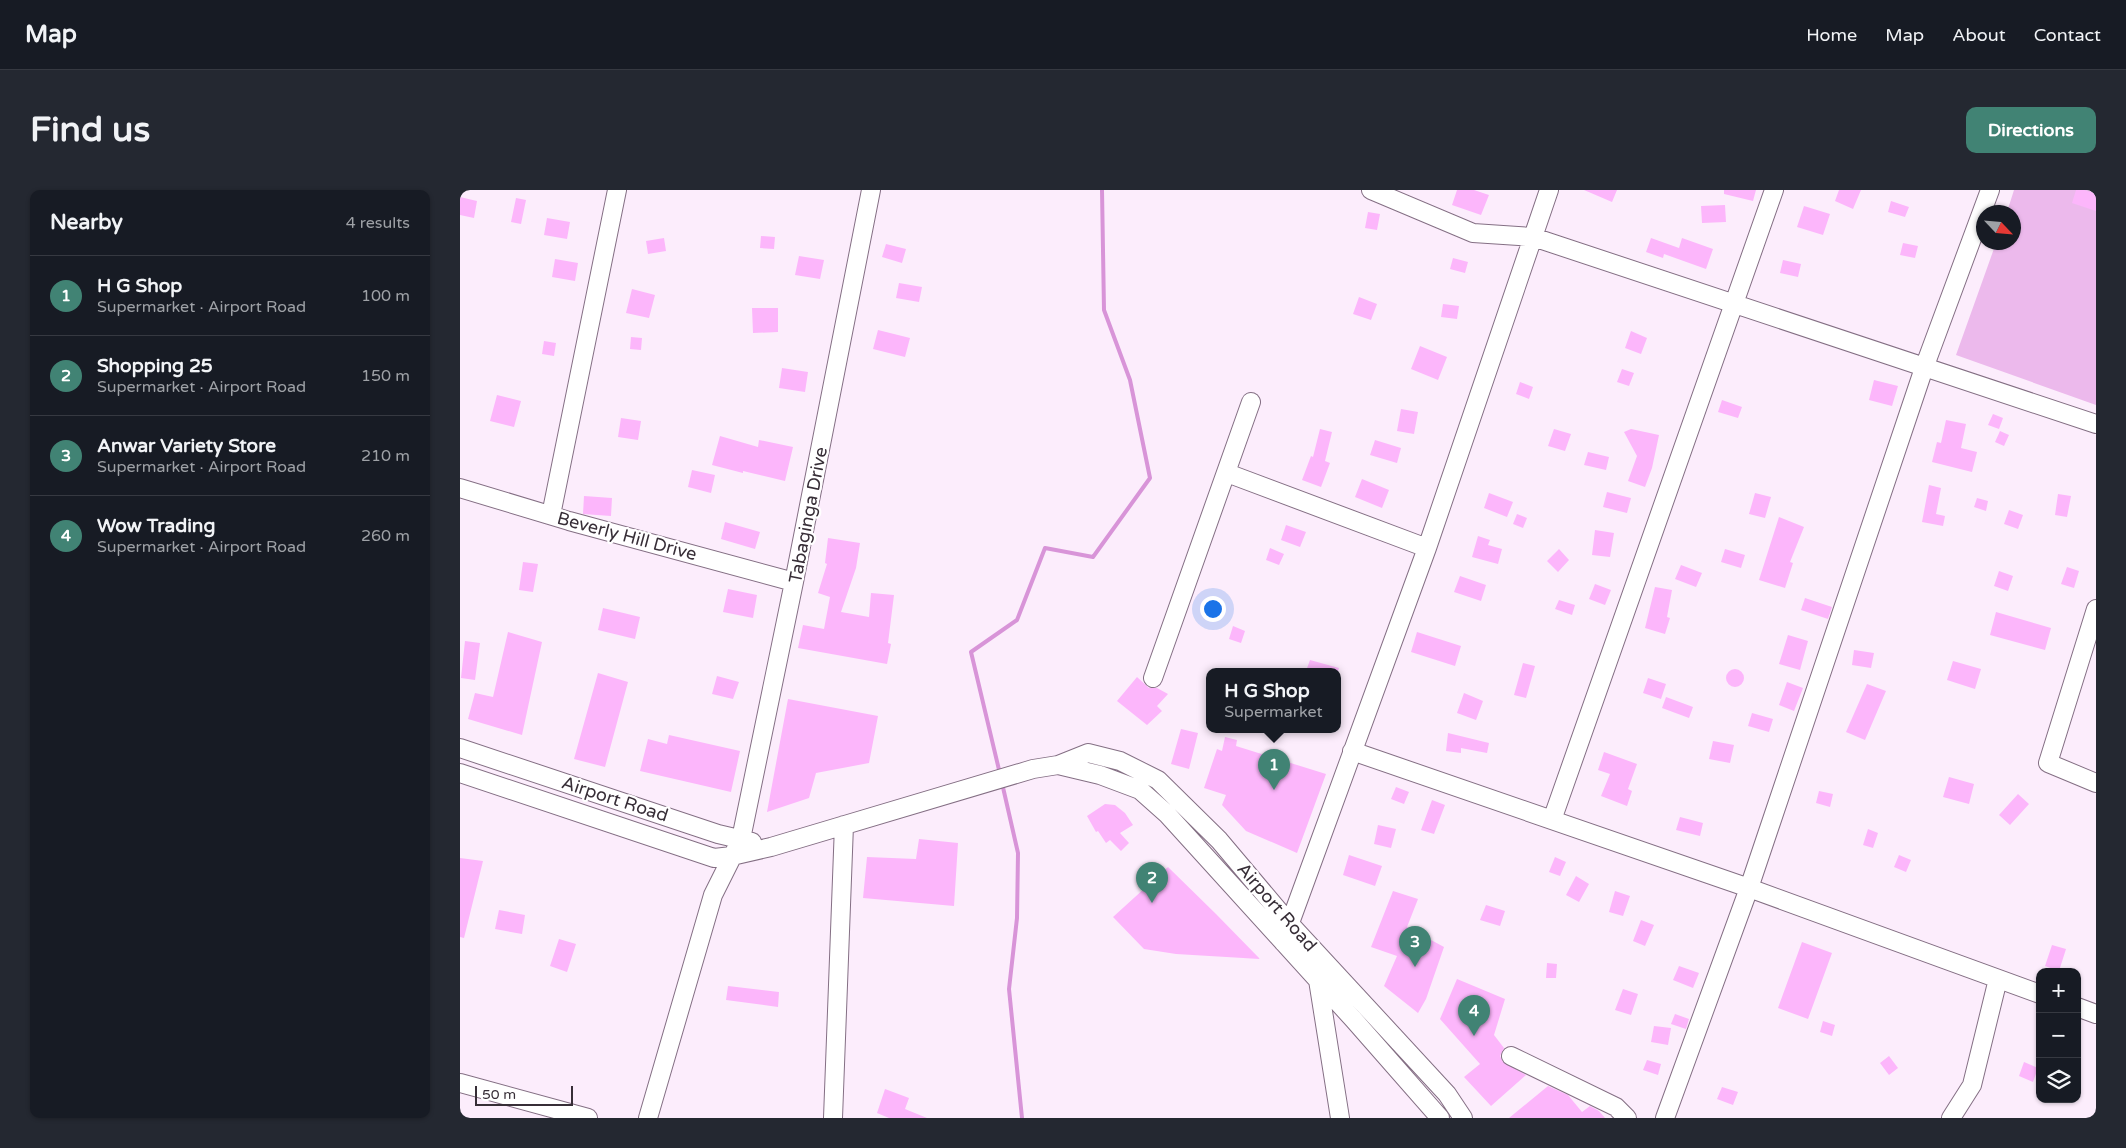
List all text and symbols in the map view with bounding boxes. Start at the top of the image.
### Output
text: Map [25,20,77,49]
text: Home [1806,24,1857,46]
text: Map [1885,24,1924,46]
text: About [1952,24,2006,46]
text: Contact [2034,24,2101,46]
button: Directions [1966,107,2096,153]
text: Find us [30,109,150,151]
north arrow [1976,205,2021,250]
text: Nearby [50,210,123,235]
text: 4 results [346,213,410,233]
text: H G Shop [97,275,182,297]
text: 1 [61,286,71,306]
text: 100 m [361,286,410,306]
text: Supermarket · Airport Road [97,297,306,317]
text: Shopping 25 [97,355,213,377]
text: 2 [61,366,71,386]
text: 150 m [361,366,410,386]
text: Supermarket · Airport Road [97,377,306,397]
text: Anwar Variety Store [97,435,276,457]
street label: Tabaginga Drive [784,445,832,585]
text: 3 [61,446,71,466]
text: 210 m [361,446,410,466]
text: Supermarket · Airport Road [97,457,306,477]
street label: Beverly Hill Drive [555,507,699,565]
text: Wow Trading [97,515,215,537]
text: 4 [61,526,71,546]
text: 260 m [361,526,410,546]
text: Supermarket · Airport Road [97,537,306,557]
your location [1200,596,1226,622]
popup [1206,668,1341,733]
text: H G Shop [1224,680,1310,702]
text: Supermarket [1224,702,1323,722]
pin: 1 [1258,749,1290,790]
street label: Airport Road [559,771,671,827]
street label: Airport Road [1232,858,1322,956]
pin: 2 [1136,862,1168,903]
pin: 3 [1399,926,1431,967]
map controls [2036,968,2081,1103]
button: + [2036,968,2081,1013]
pin: 4 [1458,995,1490,1036]
button: − [2036,1013,2081,1058]
button: layers [2036,1058,2081,1103]
scale bar [475,1083,572,1106]
text: 50 m [482,1086,516,1103]

